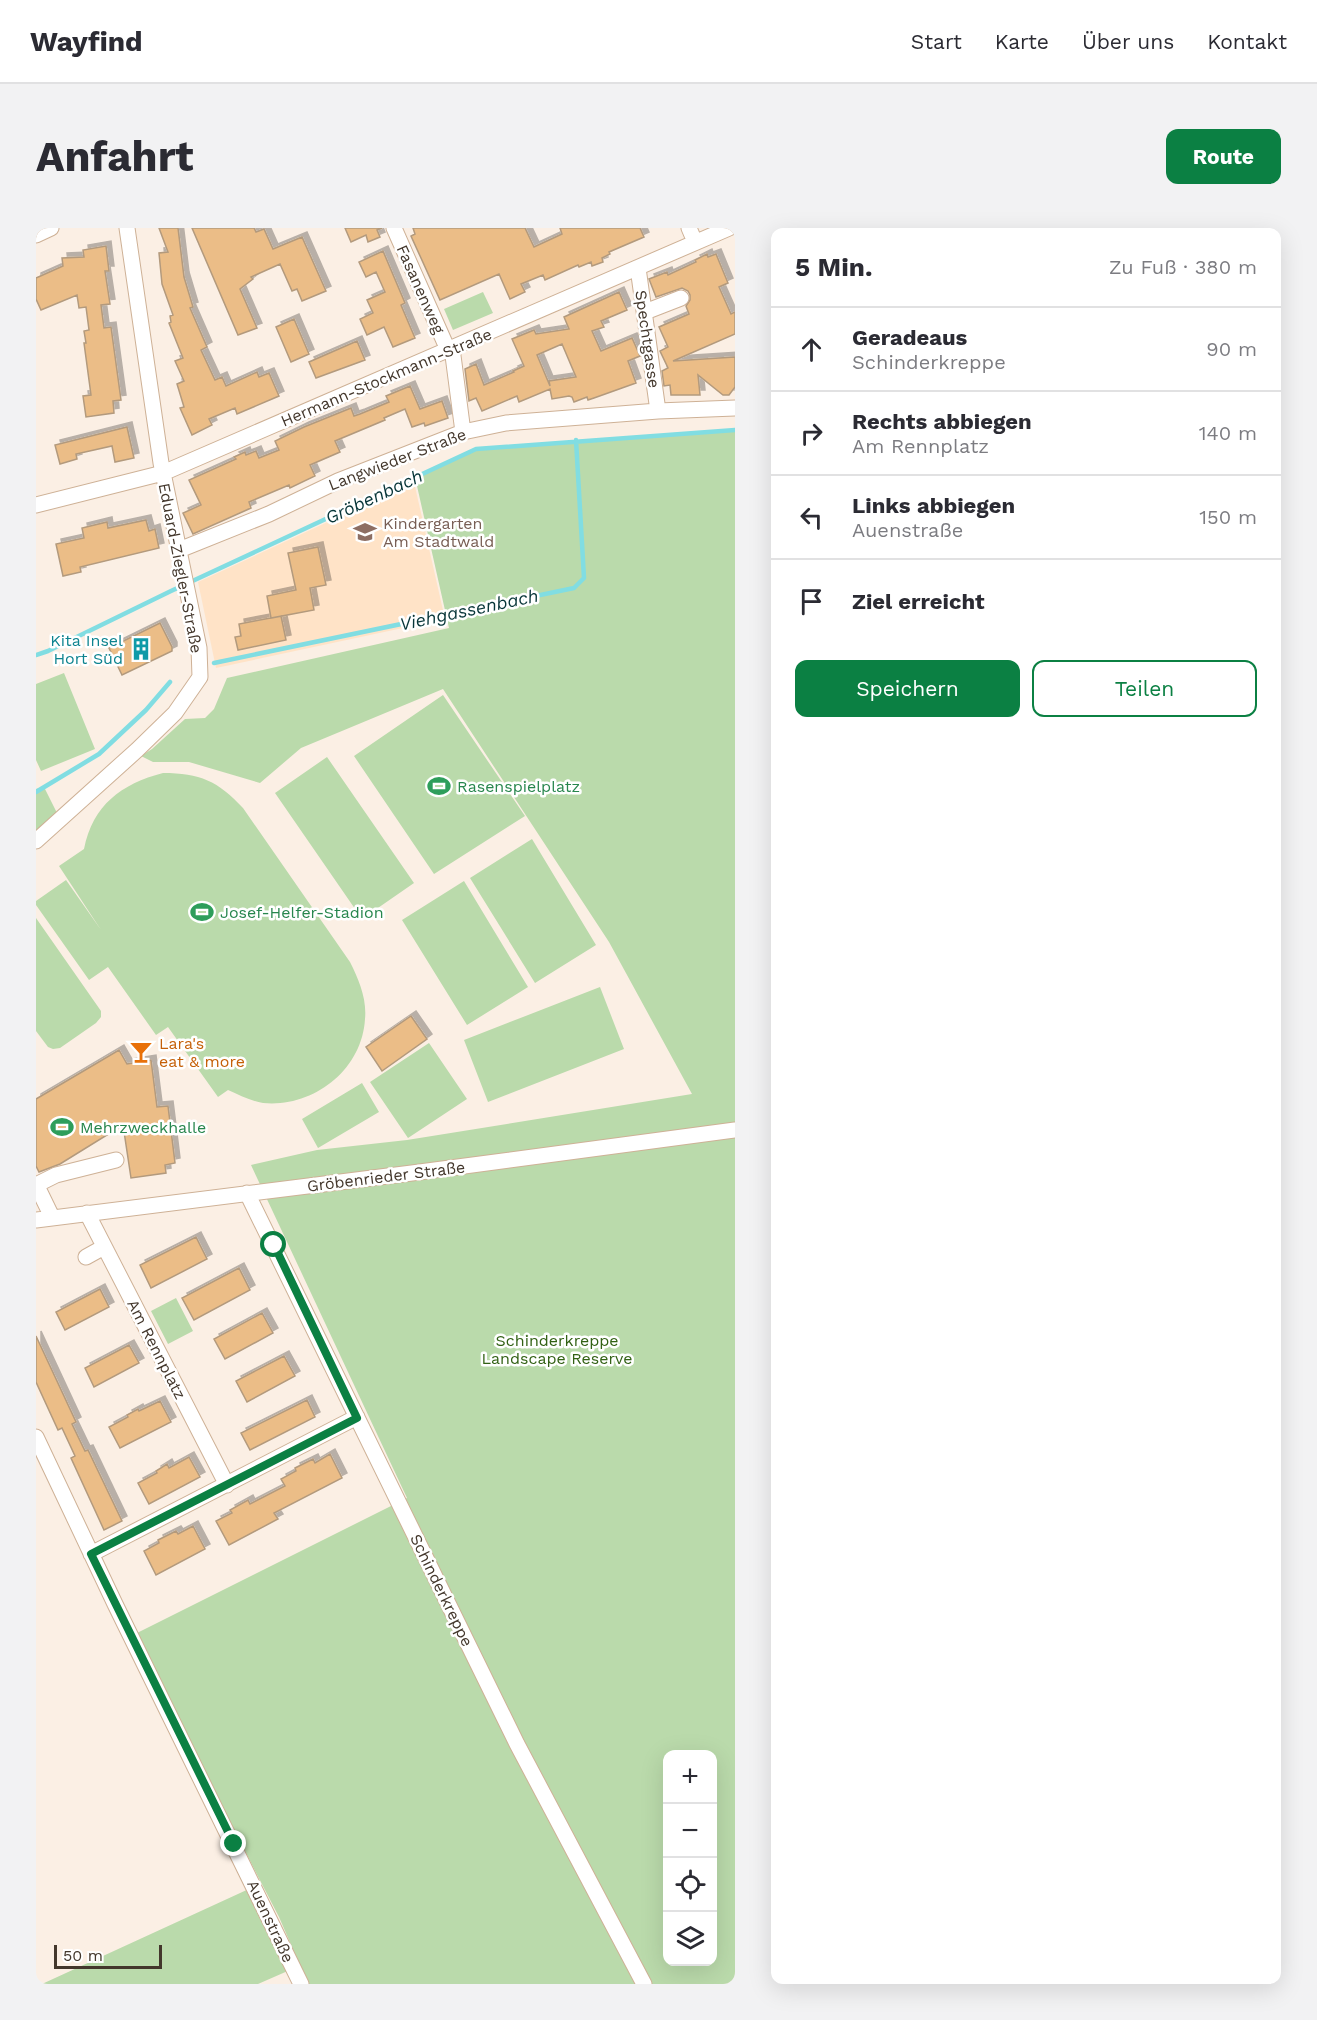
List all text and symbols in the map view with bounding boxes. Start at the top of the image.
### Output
text: Wayfind [30,25,143,58]
text: Start [911,29,962,54]
text: Karte [995,29,1049,54]
text: Über uns [1082,29,1174,54]
text: Kontakt [1207,29,1287,54]
button: Route [1166,129,1281,184]
text: Anfahrt [36,132,194,181]
street label: Fasanenweg [392,242,449,337]
text: 5 Min. [795,252,872,282]
text: Zu Fuß · 380 m [1109,255,1257,279]
street label: Spechtgasse [631,289,664,389]
street label: Hermann-Stockmann-Straße [278,324,494,431]
text: Geradeaus [852,325,967,350]
icon: ahead [795,333,828,366]
text: 90 m [1206,337,1257,361]
text: Schinderkreppe [852,350,1006,374]
text: Rechts abbiegen [852,409,1032,434]
icon: right [795,417,828,450]
text: 140 m [1199,421,1257,445]
street label: Langwieder Straße [326,424,469,495]
text: Am Rennplatz [852,434,989,458]
water label: Gröbenbach [322,465,426,528]
street label: Eduard-Ziegler-Straße [155,481,206,655]
text: Links abbiegen [852,493,1015,518]
icon: left [795,501,828,534]
text: 150 m [1199,505,1257,529]
place label: Kindergarten Am Stadtwald [383,514,494,551]
text: Auenstraße [852,518,963,542]
school or university icon: Kindergarten Am Stadtwald [352,519,378,545]
water label: Viehgassenbach [398,585,540,634]
icon: arrive [795,585,828,618]
text: Ziel erreicht [852,589,985,614]
place label: Kita Insel Hort Süd [50,631,123,668]
building icon: Kita Insel Hort Süd [128,636,154,662]
button: Speichern [795,660,1020,717]
button: Teilen [1032,660,1257,717]
sports icon: Rasenspielplatz [426,773,452,799]
place label: Rasenspielplatz [457,777,580,796]
sports icon: Josef-Helfer-Stadion [189,899,215,925]
place label: Josef-Helfer-Stadion [220,903,384,922]
place label: Lara's eat & more [159,1034,245,1071]
bar icon: Lara's eat & more [128,1039,154,1065]
sports icon: Mehrzweckhalle [49,1114,75,1140]
place label: Mehrzweckhalle [80,1118,206,1137]
street label: Gröbenrieder Straße [306,1157,466,1196]
route start [260,1231,286,1257]
street label: Am Rennplatz [123,1296,190,1402]
park label: Schinderkreppe Landscape Reserve [481,1331,633,1368]
street label: Schinderkreppe [406,1531,477,1650]
map controls [663,1750,717,1966]
button: + [663,1750,717,1804]
button: − [663,1804,717,1858]
route end [220,1830,246,1856]
button: locate [663,1858,717,1912]
street label: Auenstraße [243,1877,298,1966]
button: layers [663,1912,717,1966]
scale bar [54,1942,162,1970]
text: 50 m [63,1946,103,1965]

